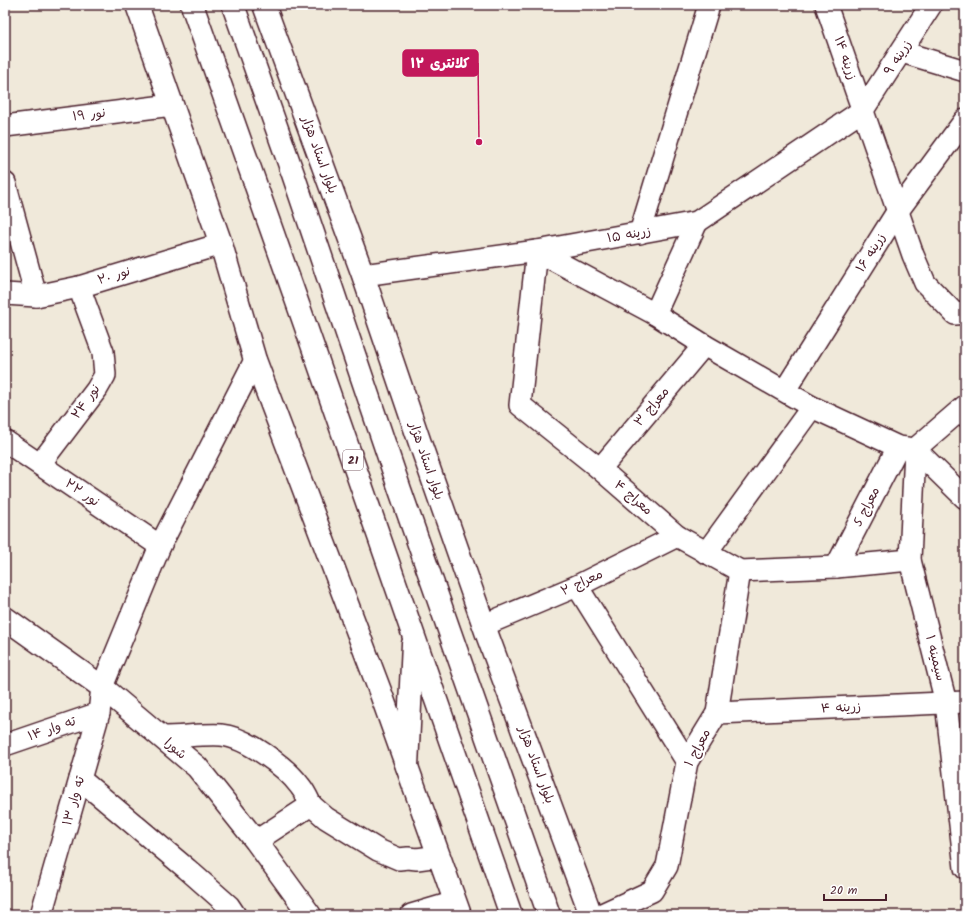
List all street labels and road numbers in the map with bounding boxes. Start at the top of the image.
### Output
street label: زرینه ۱۴ [828,33,862,83]
street label: زرینه ۹ [879,36,917,80]
street label: نور ۱۹ [71,103,107,127]
street label: بلوار استاد هژار [295,112,343,197]
street label: زرینه ۱۵ [605,221,653,249]
street label: زرینه ۱۶ [851,229,891,277]
street label: نور ۲۰ [95,261,133,291]
street label: نور ۲۴ [66,380,106,424]
street label: معراج ۳ [629,383,675,431]
street label: بلوار استاد هژار [403,418,449,503]
road number: 21 [343,450,363,470]
street label: نور ۲۲ [60,474,104,512]
street label: معراج ۴ [609,475,657,521]
street label: معراج 5 [848,483,886,531]
street label: معراج ۲ [557,564,607,602]
street label: سیمینه ۱ [919,633,951,683]
street label: زرینه ۴ [820,696,862,720]
street label: ته وار ۱۴ [25,711,79,747]
street label: بلوار استاد هژار [512,722,560,807]
street label: معراج ۱ [679,725,717,771]
street label: شورا [159,733,191,765]
street label: ته وار ۱۳ [57,774,91,828]

